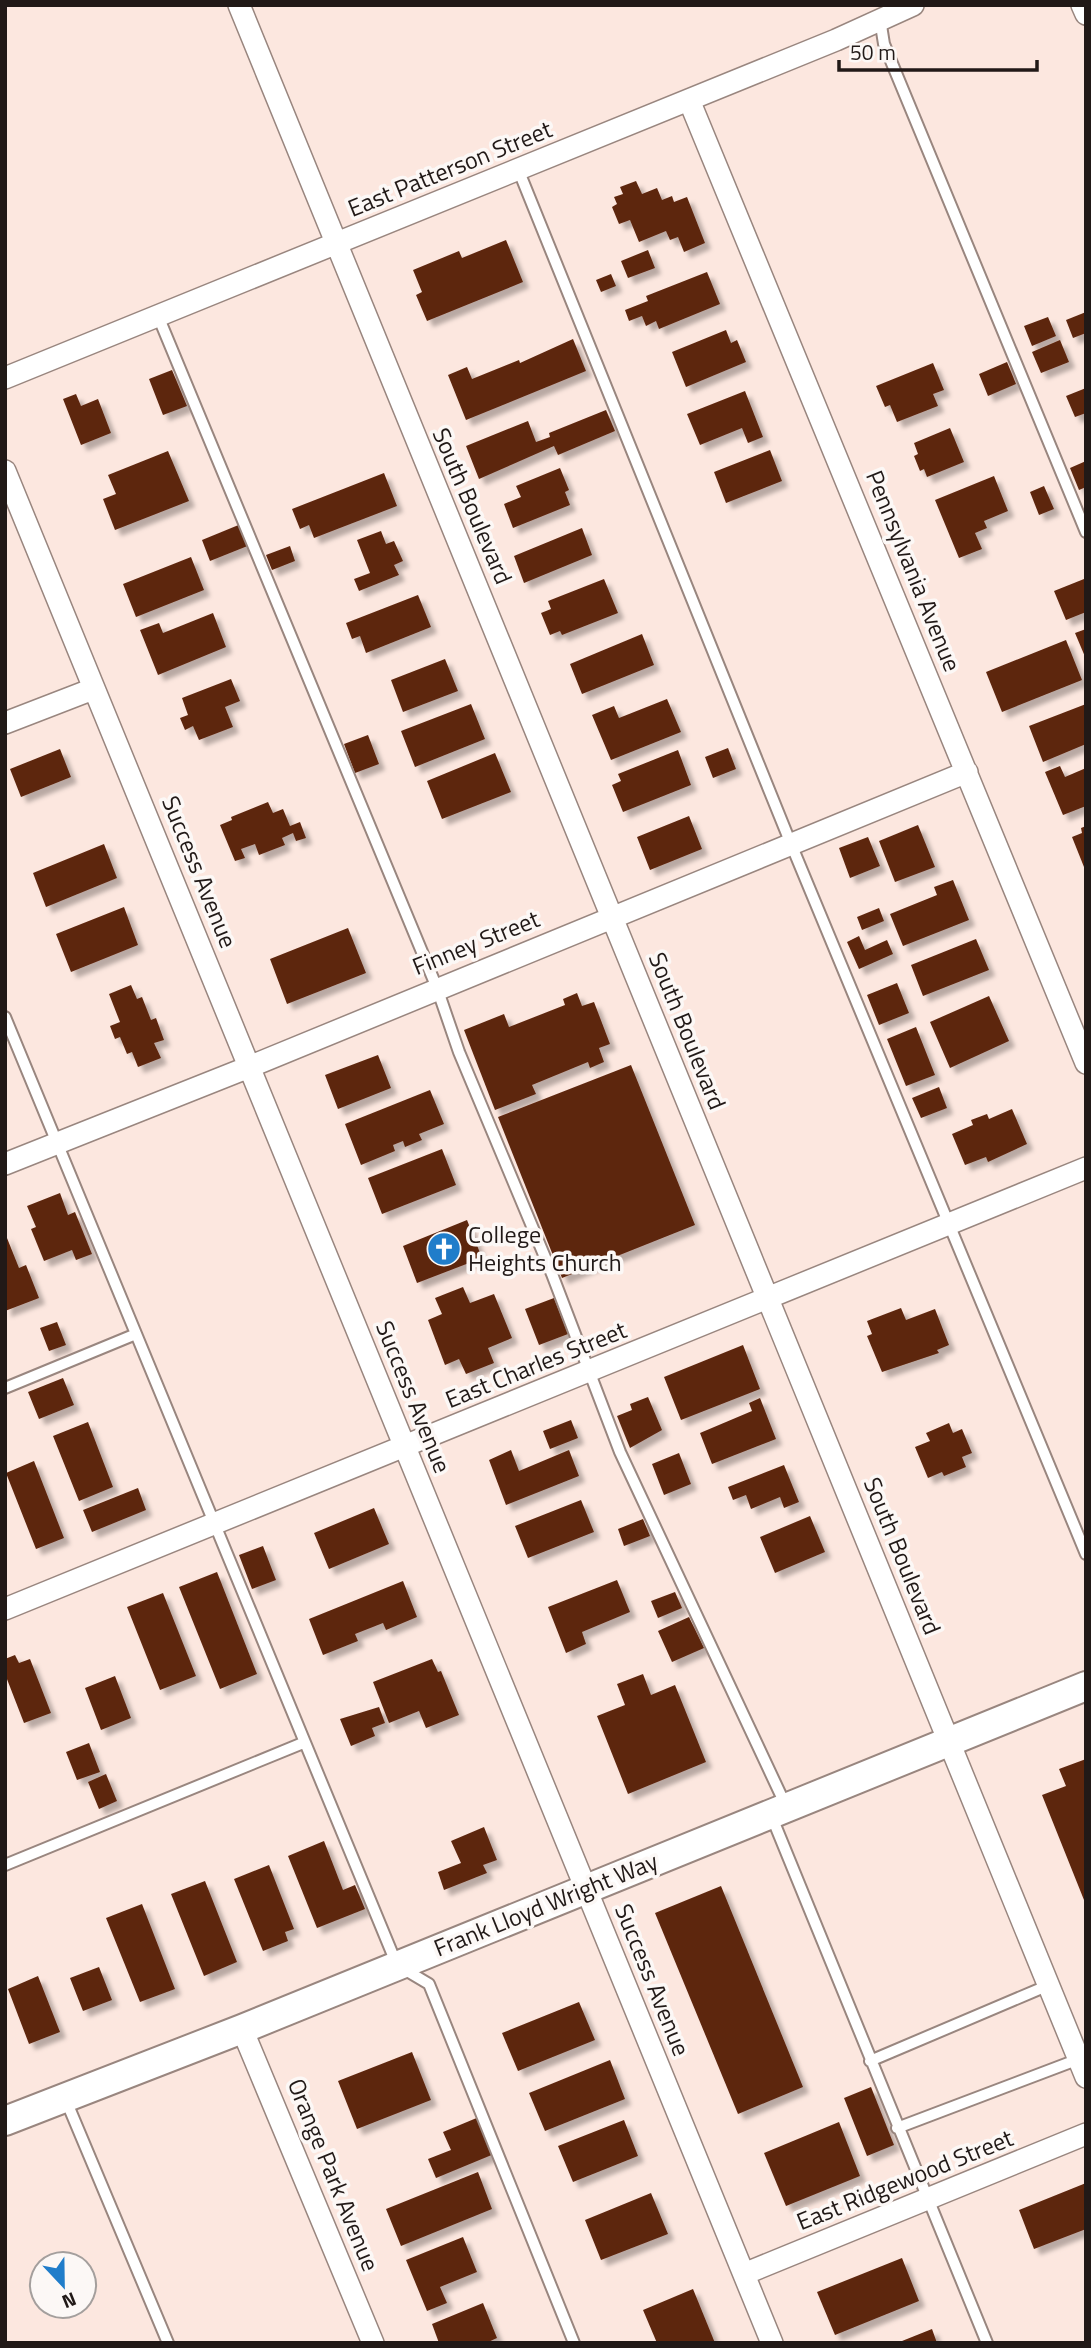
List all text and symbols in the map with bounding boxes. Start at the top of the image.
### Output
scale bar [839,28,1037,72]
text: 50 m [850,36,896,68]
street label: East Patterson Street [342,110,558,225]
street label: South Boulevard [424,422,522,589]
street label: Pennsylvania Avenue [857,465,971,677]
street label: Success Avenue [153,790,247,953]
street label: Finney Street [407,900,545,984]
street label: South Boulevard [640,947,736,1115]
place label: College Heights Church [468,1216,622,1280]
church icon: College Heights Church [425,1230,463,1268]
street label: East Charles Street [440,1311,632,1417]
street label: Success Avenue [367,1315,461,1478]
street label: South Boulevard [855,1472,951,1640]
street label: Frank Lloyd Wright Way [428,1843,663,1965]
street label: Success Avenue [606,1898,700,2061]
street label: Orange Park Avenue [279,2073,389,2276]
street label: East Ridgewood Street [791,2119,1019,2239]
north arrow [28,2250,98,2320]
text: N [58,2285,81,2317]

